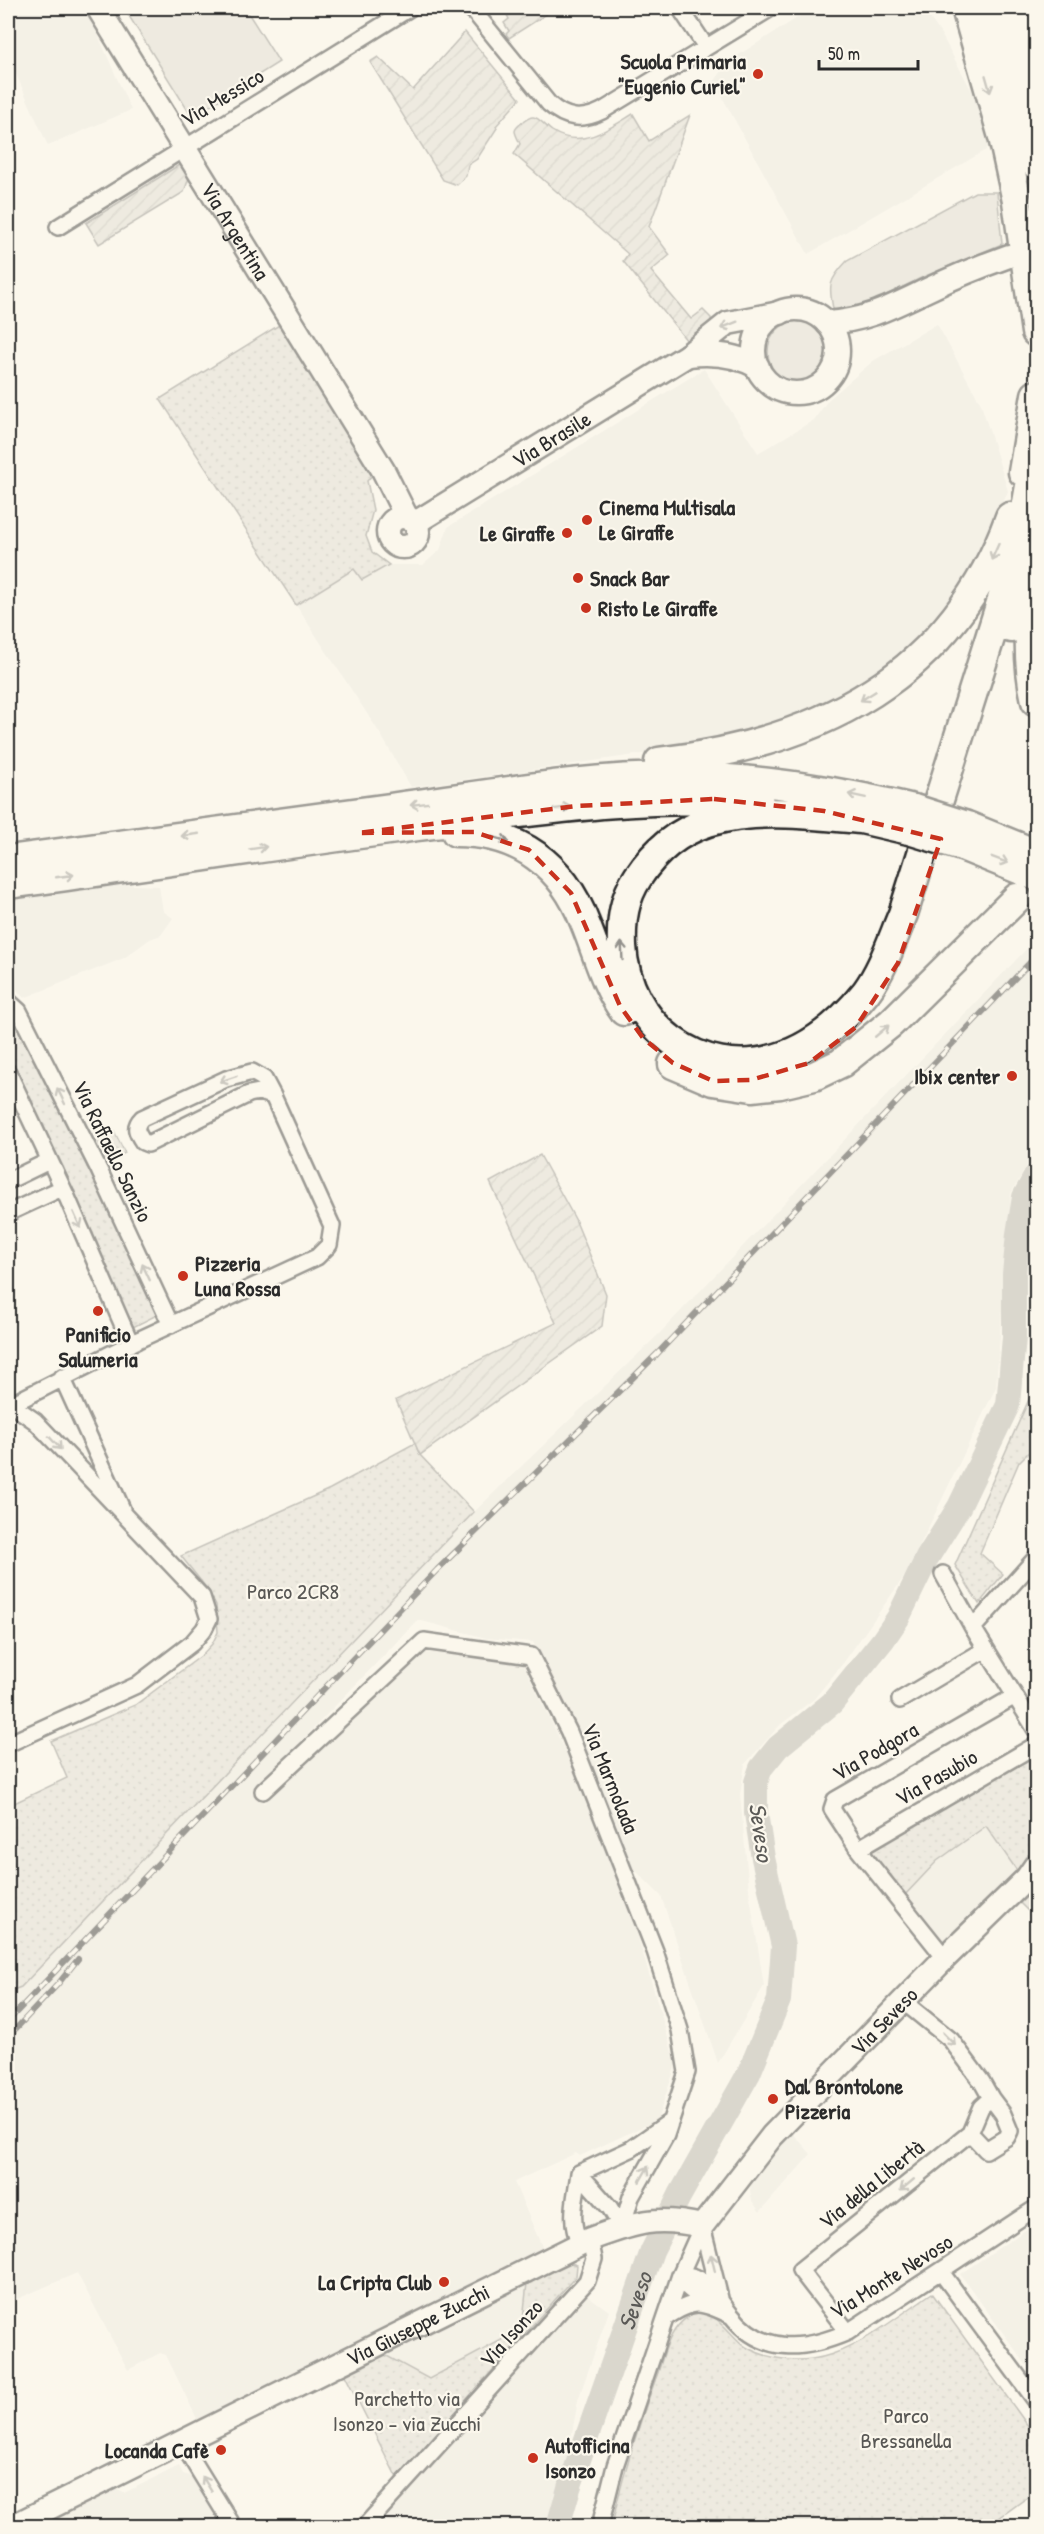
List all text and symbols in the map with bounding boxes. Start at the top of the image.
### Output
scale bar [819,33,918,71]
text: 50 m [828,41,860,66]
place label: Scuola Primaria "Eugenio Curiel" [618,46,746,102]
street label: Via Messico [175,60,269,134]
marker: Scuola Primaria "Eugenio Curiel" [751,67,765,81]
one-way arrow [983,74,994,93]
street label: Via Argentina [194,176,277,286]
one-way arrow [721,320,739,331]
street label: Via Brasile [506,403,597,475]
place label: Cinema Multisala Le Giraffe [599,492,736,547]
marker: Cinema Multisala Le Giraffe [580,513,594,527]
place label: Le Giraffe [480,518,555,548]
marker: Le Giraffe [560,526,574,540]
one-way arrow [989,543,1001,561]
place label: Snack Bar [590,563,670,593]
marker: Snack Bar [571,571,585,585]
place label: Risto Le Giraffe [598,593,718,623]
marker: Risto Le Giraffe [579,601,593,615]
one-way arrow [860,691,877,703]
one-way arrow [848,790,867,802]
one-way arrow [409,799,429,810]
one-way arrow [552,802,572,813]
one-way arrow [181,830,201,841]
one-way arrow [490,834,509,845]
one-way arrow [248,843,268,854]
one-way arrow [990,855,1008,866]
one-way arrow [55,871,75,882]
one-way arrow [617,942,628,962]
one-way arrow [874,1024,889,1038]
place label: Ibix center [914,1061,1001,1091]
marker: Ibix center [1005,1069,1019,1083]
one-way arrow [219,1074,238,1085]
street label: Via Raffaello Sanzio [66,1075,160,1227]
one-way arrow [55,1088,67,1106]
one-way arrow [72,1211,83,1229]
place label: Pizzeria Luna Rossa [195,1248,280,1303]
one-way arrow [140,1263,151,1281]
marker: Pizzeria Luna Rossa [176,1269,190,1283]
marker: Panificio Salumeria [91,1304,105,1318]
place label: Panificio Salumeria [58,1319,138,1374]
one-way arrow [48,1435,62,1450]
park label: Parco 2CR8 [247,1576,339,1606]
street label: Via Podgora [826,1714,924,1788]
street label: Via Marmolada [575,1718,647,1838]
street label: Via Pasubio [889,1741,983,1813]
water label: Seveso [742,1801,782,1866]
street label: Via Seveso [844,1980,924,2062]
one-way arrow [941,2032,956,2047]
place label: Dal Brontolone Pizzeria [785,2071,904,2126]
marker: Dal Brontolone Pizzeria [766,2092,780,2106]
street label: Via della Libertà [812,2132,930,2236]
one-way arrow [638,2166,650,2183]
one-way arrow [899,2178,915,2191]
street label: Via Monte Nevoso [824,2226,958,2326]
one-way arrow [706,2253,718,2272]
water label: Seveso [610,2266,660,2334]
place label: La Cripta Club [318,2267,432,2298]
marker: La Cripta Club [437,2275,451,2289]
street label: Via Giuseppe Zucchi [341,2276,494,2373]
street label: Via Isonzo [473,2293,550,2373]
park label: Parchetto via Isonzo - via Zucchi [333,2383,481,2438]
park label: Parco Bressanella [861,2400,952,2455]
place label: Autofficina Isonzo [545,2430,630,2485]
place label: Locanda Cafè [105,2435,209,2465]
marker: Locanda Cafè [214,2443,228,2457]
marker: Autofficina Isonzo [526,2451,540,2465]
one-way arrow [201,2476,213,2493]

